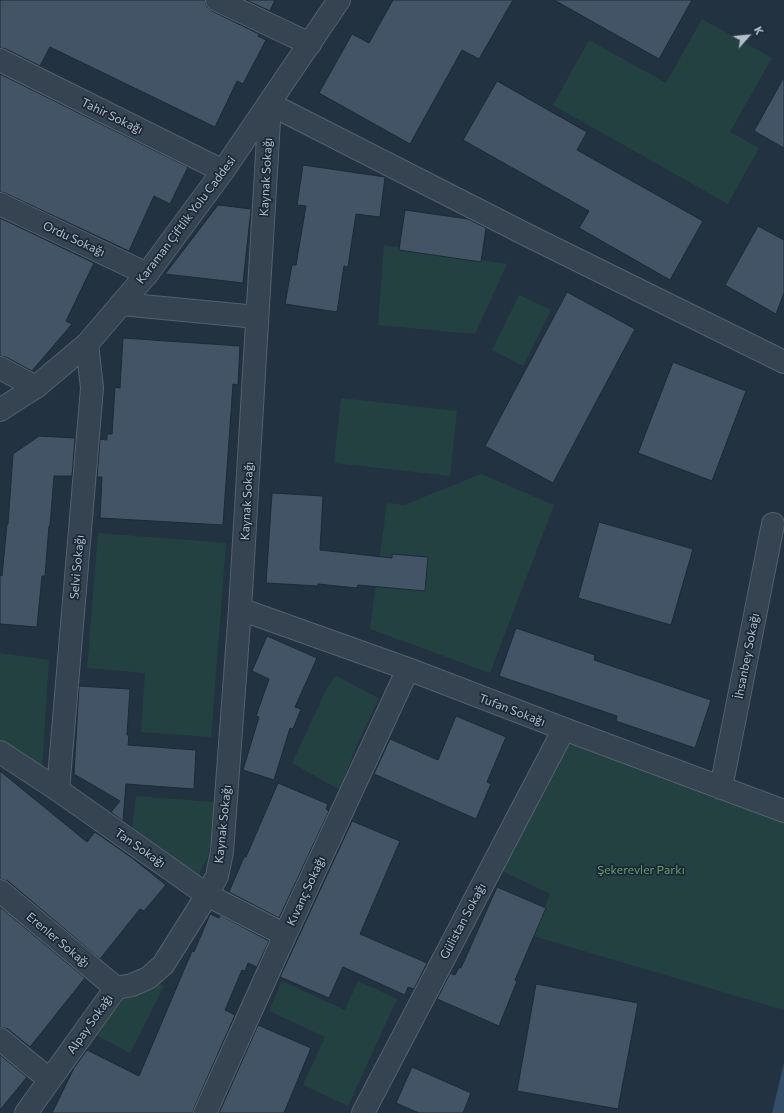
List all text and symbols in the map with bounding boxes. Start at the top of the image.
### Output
north arrow [728,16,768,56]
text: K [752,24,767,37]
street label: Tahir Sokağı [79,95,145,137]
street label: Kaynak Sokağı [257,137,275,217]
street label: Karaman Çiftlik Yolu Caddesi [133,153,239,287]
street label: Ordu Sokağı [41,218,107,260]
street label: Kaynak Sokağı [238,461,256,541]
street label: Selvi Sokağı [67,534,87,600]
street label: İhsanbey Sokağı [732,612,762,700]
street label: Tufan Sokağı [477,691,547,729]
street label: Kaynak Sokağı [212,784,234,864]
street label: Tan Sokağı [112,825,168,871]
street label: Kıvanç Sokağı [284,854,328,928]
park label: Şekerevler Parkı [597,863,685,877]
street label: Gülistan Sokağı [437,881,489,961]
street label: Erenler Sokağı [24,909,92,971]
street label: Alpay Sokağı [64,991,116,1057]

